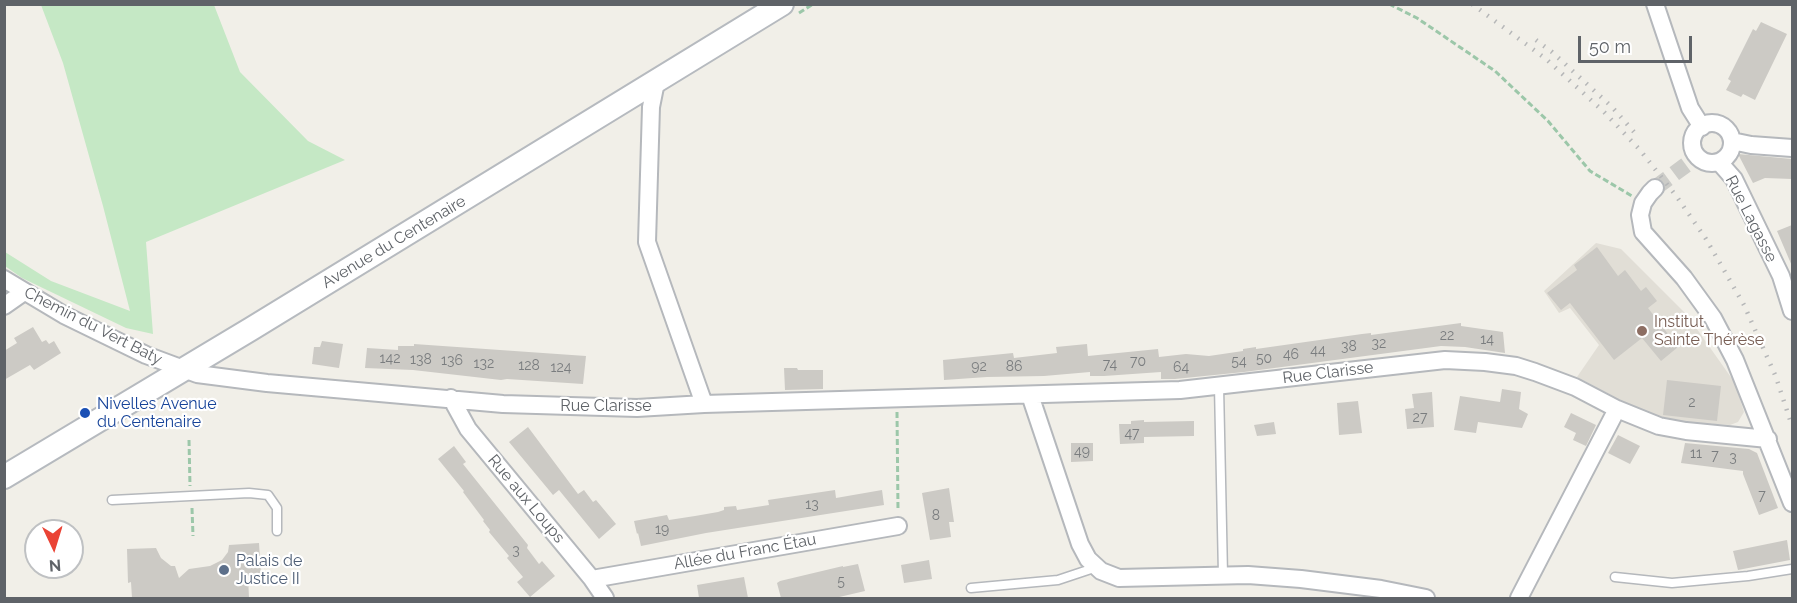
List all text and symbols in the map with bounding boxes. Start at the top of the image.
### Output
scale bar [1581,24,1695,62]
text: 50 m [1589,36,1631,57]
street label: Rue Lagasse [1721,172,1781,266]
street label: Avenue du Centenaire [319,191,469,293]
street label: Chemin du Vert Baty [21,283,165,369]
place label: Institut Sainte Thérèse [1654,312,1764,350]
marker: Institut Sainte Thérèse [1635,324,1649,338]
house number: 22 [1440,328,1454,344]
house number: 14 [1480,332,1494,348]
house number: 32 [1372,336,1386,352]
house number: 38 [1341,339,1357,355]
house number: 44 [1310,343,1326,359]
house number: 46 [1283,347,1299,363]
house number: 142 [380,351,400,367]
house number: 50 [1256,351,1272,367]
house number: 138 [410,352,432,368]
house number: 136 [441,353,463,369]
house number: 70 [1130,354,1146,370]
house number: 54 [1231,354,1247,370]
house number: 132 [474,356,494,372]
house number: 74 [1103,357,1117,373]
house number: 128 [518,358,540,374]
street label: Rue Clarisse [1282,358,1374,388]
house number: 92 [971,359,987,375]
house number: 86 [1006,359,1022,375]
house number: 124 [551,360,571,376]
house number: 64 [1173,360,1189,376]
place label: Nivelles Avenue du Centenaire [97,394,217,432]
house number: 2 [1688,395,1696,411]
street label: Rue Clarisse [560,396,652,416]
marker: Nivelles Avenue du Centenaire [78,406,92,420]
house number: 27 [1413,410,1427,426]
house number: 47 [1124,426,1140,442]
house number: 49 [1074,444,1090,460]
house number: 11 [1690,446,1702,462]
house number: 7 [1711,448,1719,464]
house number: 3 [1729,450,1737,466]
street label: Rue aux Loups [483,451,569,547]
house number: 7 [1758,488,1766,504]
house number: 13 [805,497,819,513]
house number: 8 [932,508,940,524]
north arrow [24,519,84,579]
house number: 19 [655,522,669,538]
street label: Allée du Franc Étau [672,530,818,574]
house number: 3 [512,543,520,559]
place label: Palais de Justice II [236,551,302,589]
text: N [48,556,62,575]
marker: Palais de Justice II [217,563,231,577]
house number: 5 [837,574,845,590]

